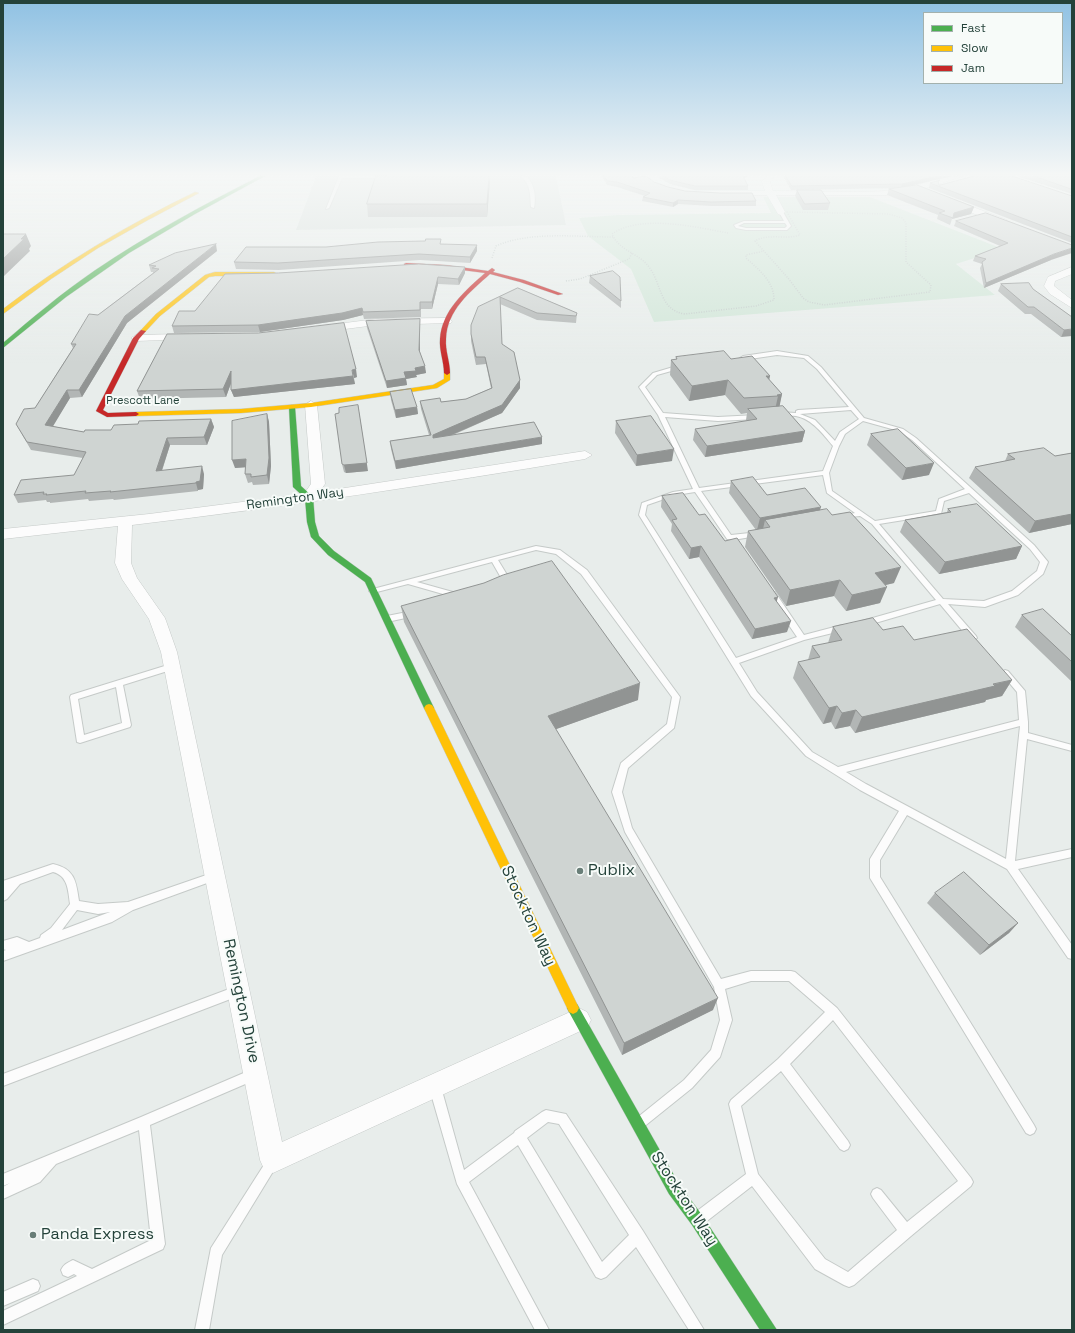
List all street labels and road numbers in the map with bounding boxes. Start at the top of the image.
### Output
street label: Prescott Lane [106,394,180,408]
street label: Remington Way [245,484,345,514]
street label: Stockton Way [496,863,560,969]
street label: Remington Drive [218,937,264,1065]
street label: Stockton Way [646,1148,722,1250]

